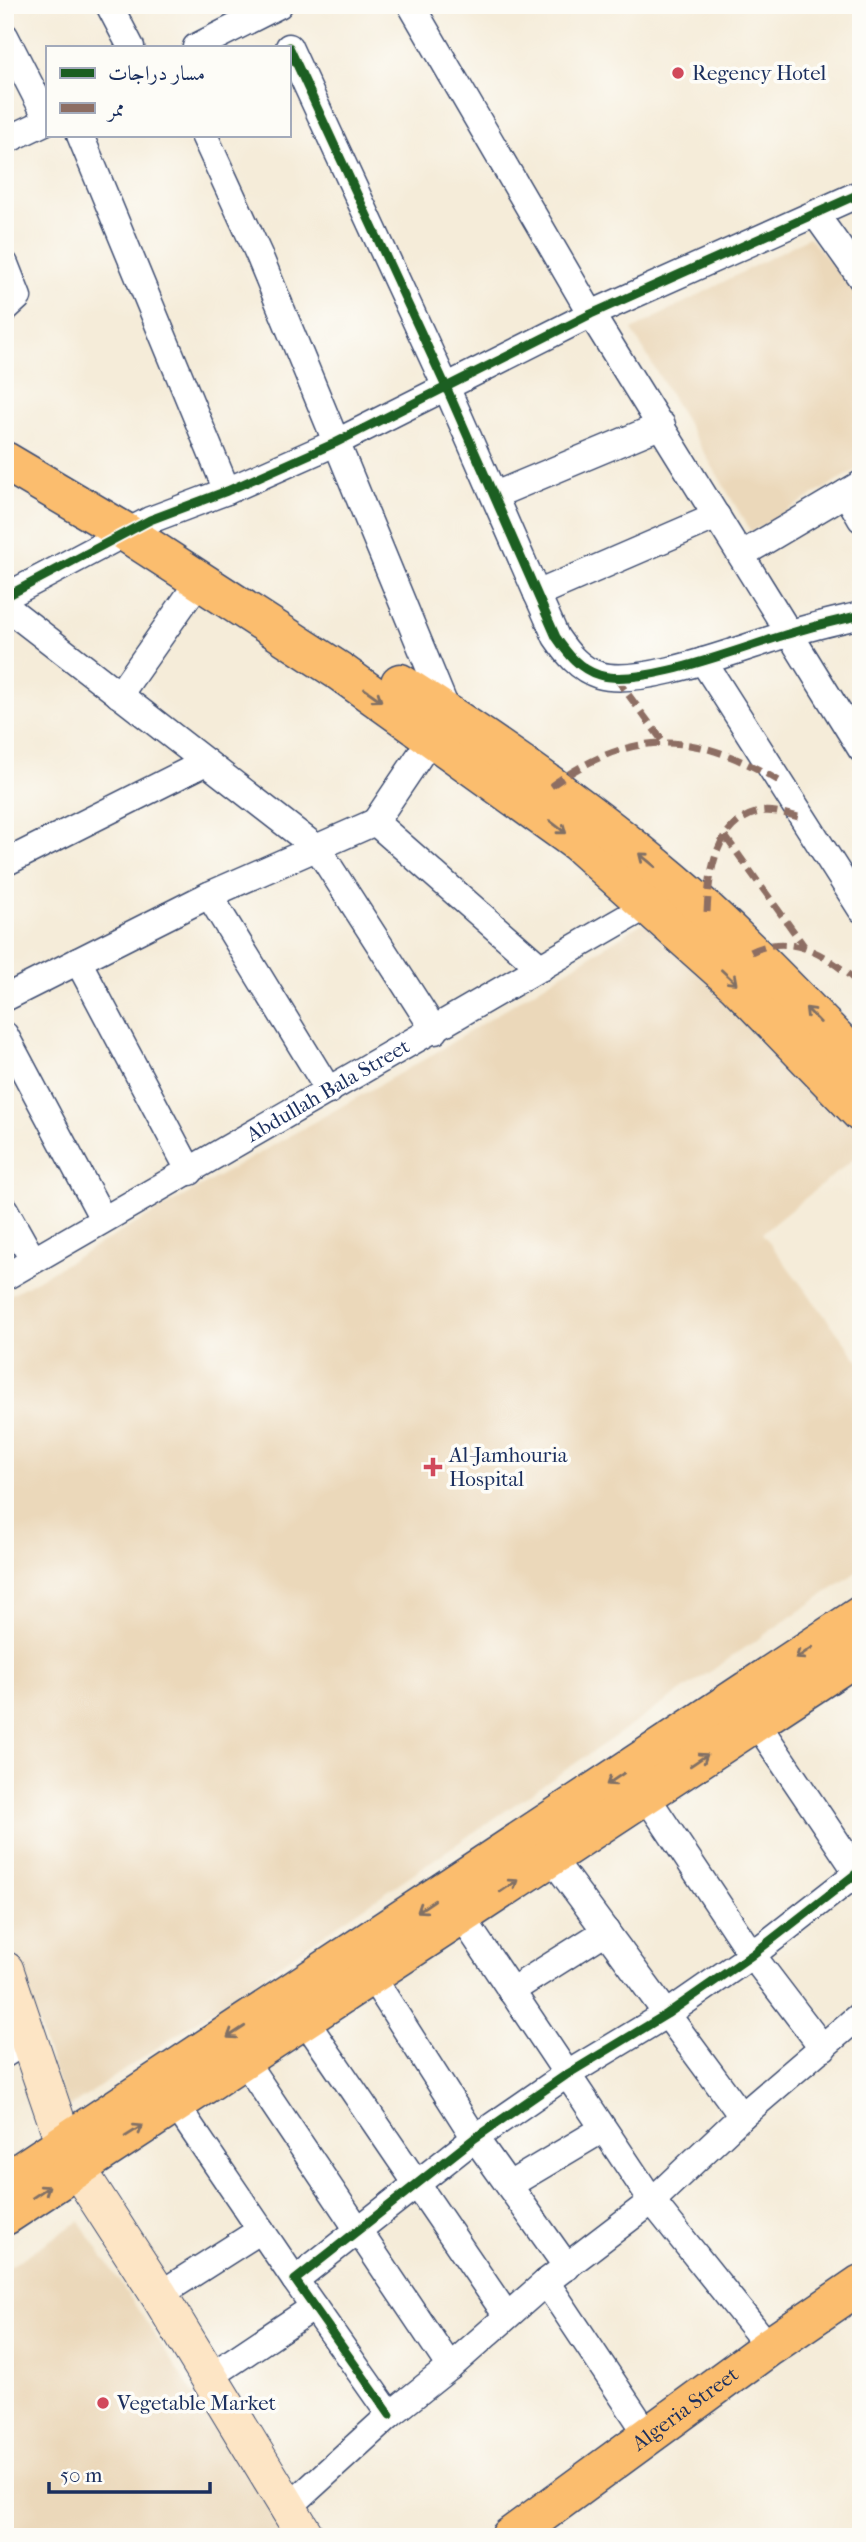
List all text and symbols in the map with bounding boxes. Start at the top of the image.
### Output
legend [46,46,290,136]
text: مسار دراجات [108,61,205,85]
place label: Regency Hotel [692,61,827,85]
marker: Regency Hotel [670,65,686,81]
text: ممر [106,97,125,122]
one-way arrow [363,688,382,702]
one-way arrow [548,819,567,834]
one-way arrow [639,852,657,868]
one-way arrow [720,969,738,985]
one-way arrow [805,1007,822,1024]
street label: Abdullah Bala Street [241,1033,414,1147]
place label: Al-Jamhouria Hospital [448,1443,568,1491]
marker: Al-Jamhouria Hospital [423,1457,443,1477]
one-way arrow [795,1646,814,1660]
one-way arrow [689,1753,708,1768]
one-way arrow [606,1772,625,1787]
one-way arrow [499,1878,518,1893]
one-way arrow [417,1899,436,1913]
one-way arrow [227,2025,247,2039]
one-way arrow [124,2124,144,2138]
one-way arrow [31,2185,50,2199]
street label: Algeria Street [626,2361,743,2456]
place label: Vegetable Market [116,2391,277,2415]
marker: Vegetable Market [95,2395,111,2411]
scale bar [49,2451,210,2495]
text: 50 m [60,2463,103,2487]

